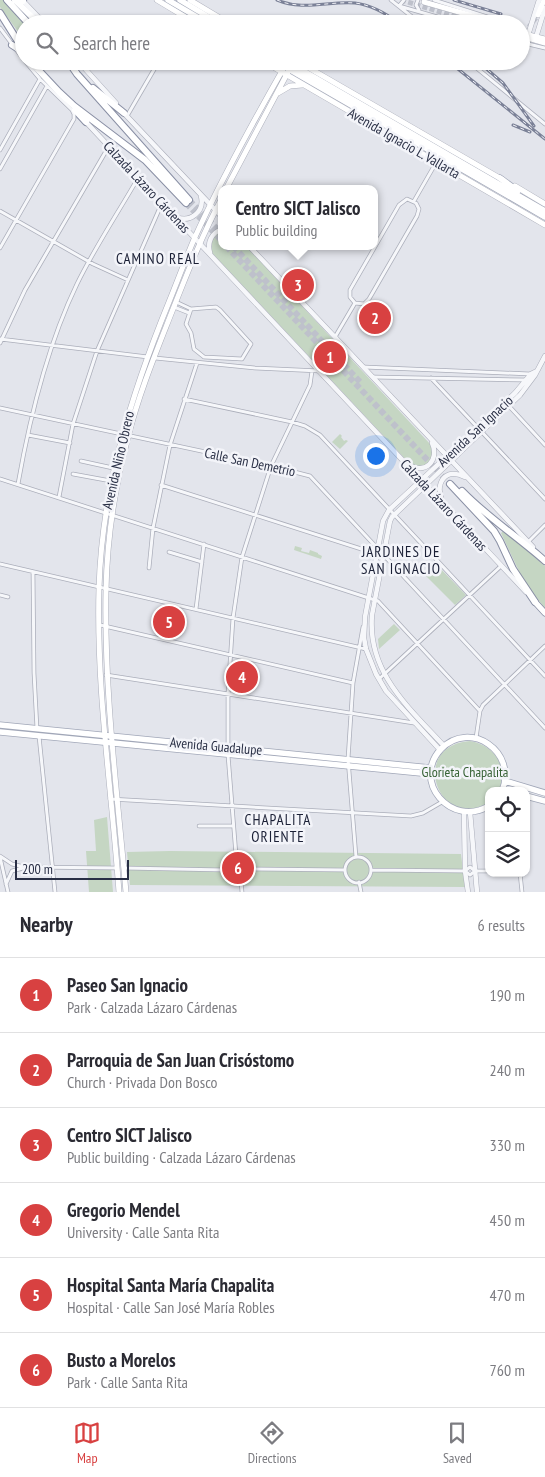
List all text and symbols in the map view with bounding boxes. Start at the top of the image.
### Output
search box [15,15,530,70]
icon: search [33,29,61,57]
text: Search here [73,31,150,55]
street label: Avenida Ignacio L. Vallarta [345,104,463,182]
street label: Calzada Lázaro Cárdenas [100,137,194,237]
popup [218,185,378,250]
text: Centro SICT Jalisco [235,196,361,220]
text: Public building [235,220,318,240]
district label: CAMINO REAL [116,249,200,268]
pin: 3 [282,266,314,304]
pin: 2 [359,299,391,337]
pin: 1 [314,338,346,376]
street label: Avenida San Ignacio [433,391,517,471]
street label: Avenida Niño Obrero [98,409,138,511]
your location [363,443,389,469]
street label: Calle San Demetrio [203,444,297,480]
street label: Calzada Lázaro Cárdenas [397,455,491,555]
district label: JARDINES DE SAN IGNACIO [361,542,441,578]
pin: 5 [153,603,185,641]
pin: 4 [226,658,258,696]
street label: Avenida Guadalupe [169,733,263,759]
park label: Glorieta Chapalita [422,763,508,781]
map controls [485,787,530,877]
button: locate [485,787,530,832]
district label: CHAPALITA ORIENTE [245,810,311,846]
button: layers [485,832,530,877]
pin: 6 [222,849,254,887]
scale bar [15,857,129,880]
text: 200 m [22,860,53,878]
text: Nearby [20,911,73,938]
text: 6 results [478,915,525,935]
text: Paseo San Ignacio [67,973,188,997]
text: 1 [32,985,40,1005]
text: 190 m [490,985,525,1005]
text: Park · Calzada Lázaro Cárdenas [67,997,237,1017]
text: Parroquia de San Juan Crisóstomo [67,1048,294,1072]
text: 2 [32,1060,40,1080]
text: 240 m [490,1060,525,1080]
text: Church · Privada Don Bosco [67,1072,218,1092]
text: Centro SICT Jalisco [67,1123,192,1147]
text: 3 [32,1135,40,1155]
text: 330 m [490,1135,525,1155]
text: Public building · Calzada Lázaro Cárdenas [67,1147,296,1167]
text: Gregorio Mendel [67,1198,180,1222]
text: 4 [32,1210,40,1230]
text: 450 m [490,1210,525,1230]
text: University · Calle Santa Rita [67,1222,219,1242]
text: Hospital Santa María Chapalita [67,1273,274,1297]
text: 5 [32,1285,40,1305]
text: 470 m [490,1285,525,1305]
text: Hospital · Calle San José María Robles [67,1297,275,1317]
text: Busto a Morelos [67,1348,176,1372]
text: 6 [32,1360,40,1380]
text: 760 m [490,1360,525,1380]
text: Park · Calle Santa Rita [67,1372,188,1392]
tab: Map [73,1419,101,1467]
tab: Directions [248,1419,296,1467]
tab: Saved [443,1419,472,1467]

